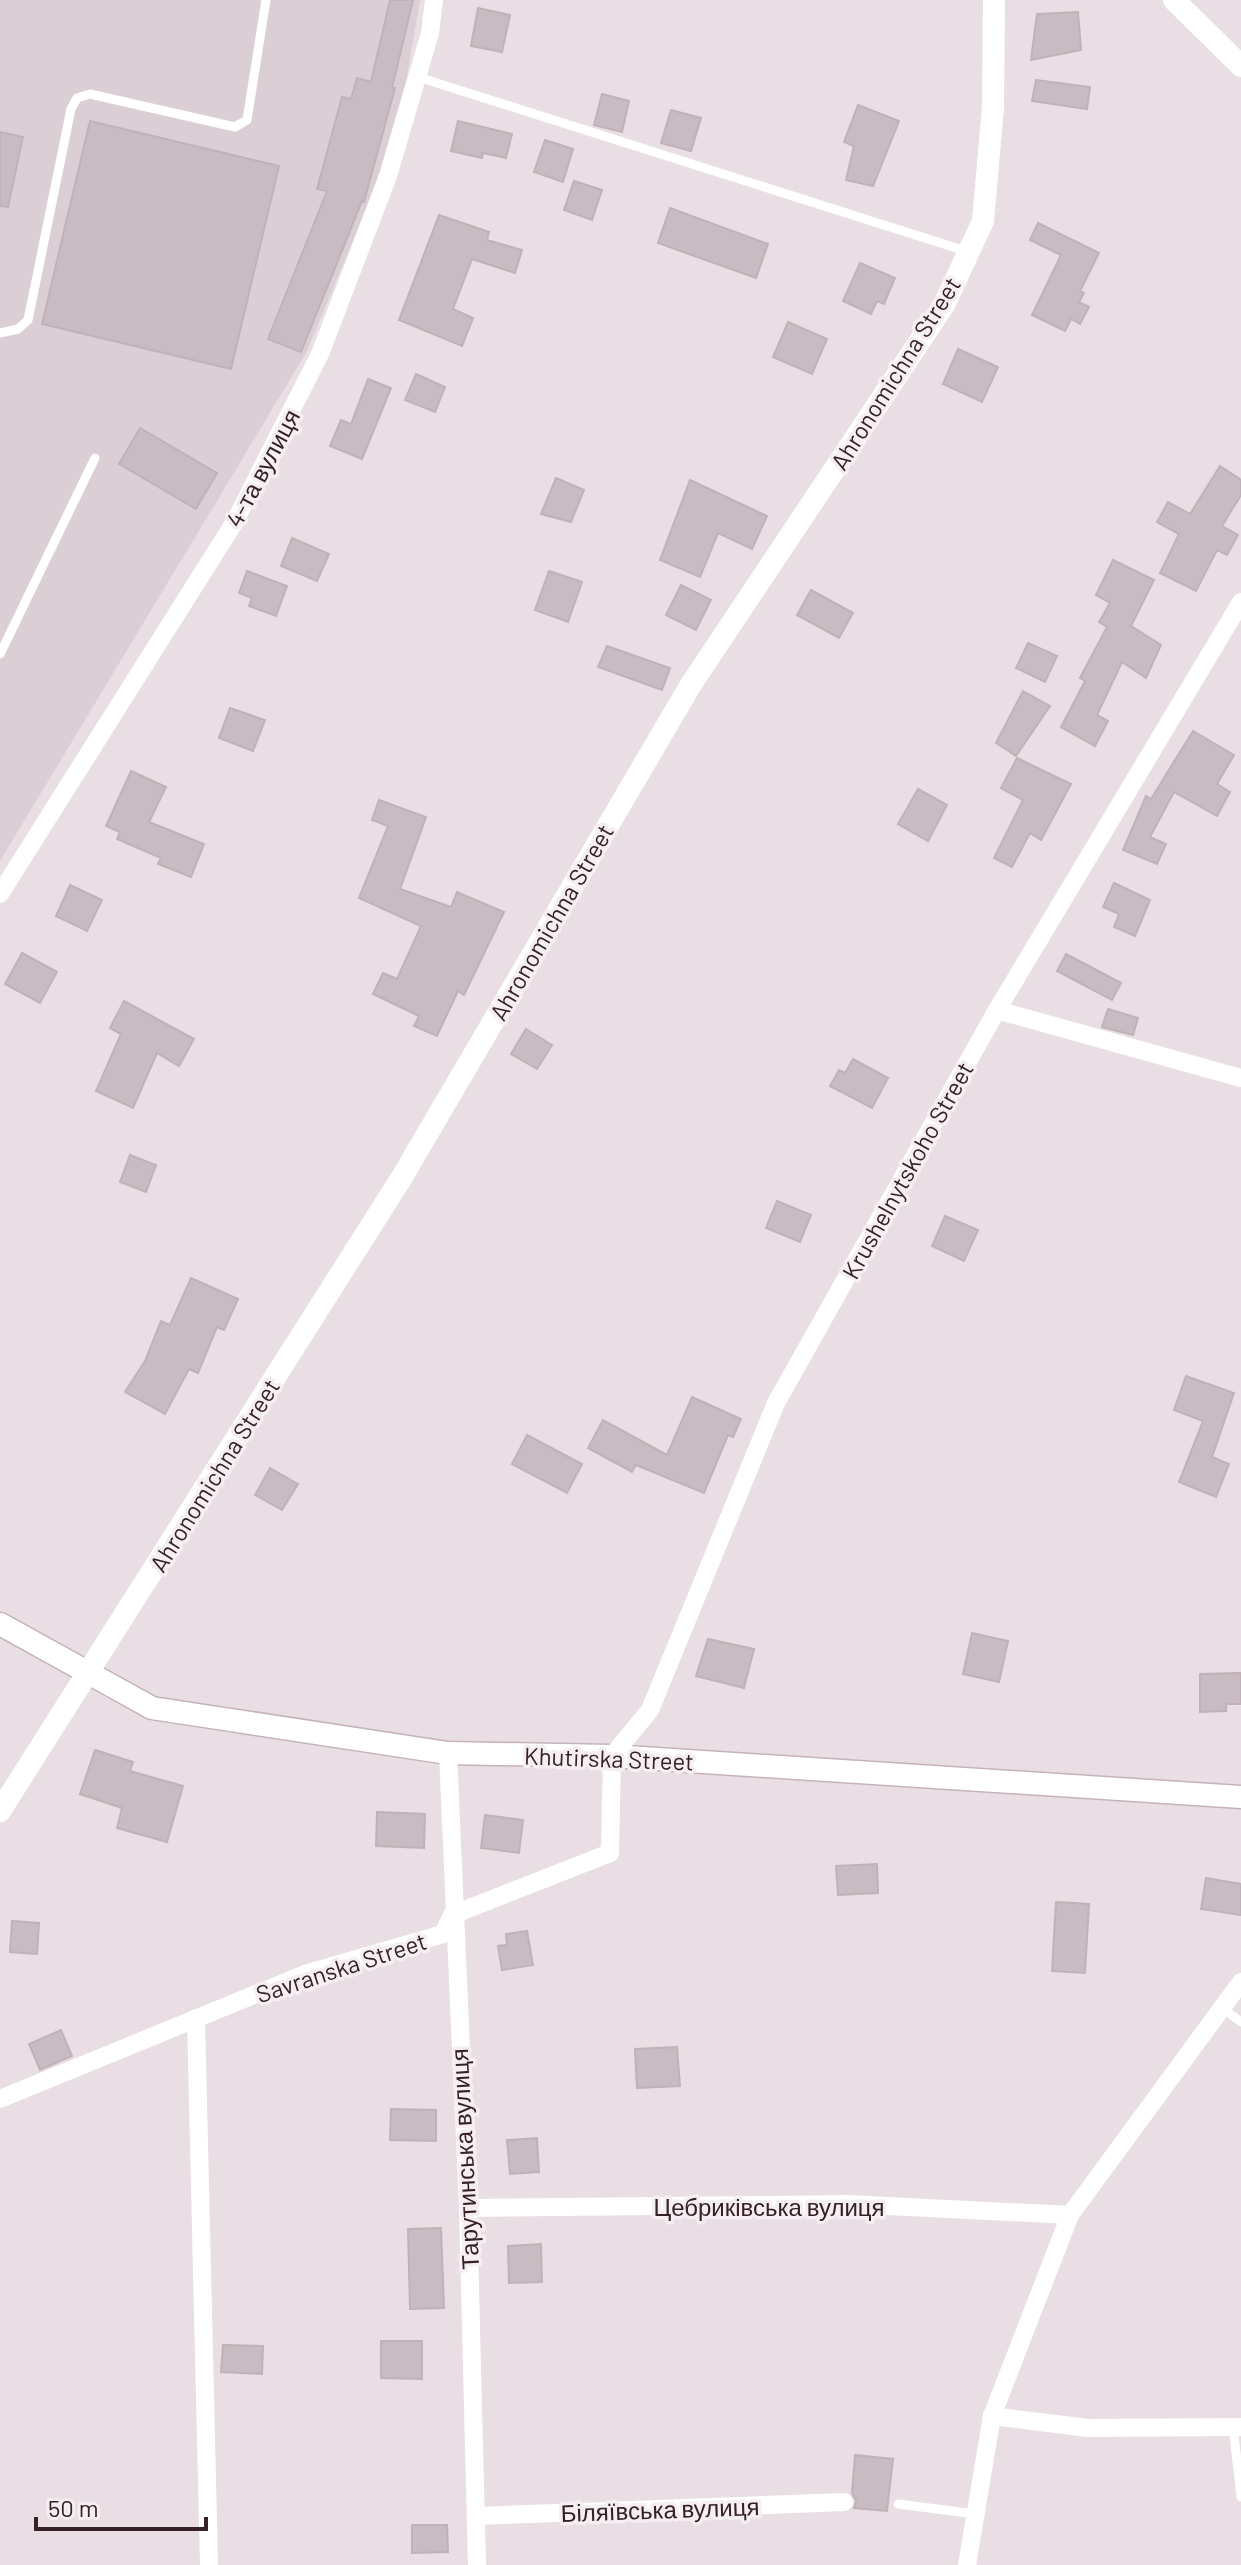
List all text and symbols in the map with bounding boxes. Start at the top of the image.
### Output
street label: Ahronomichna Street [824,271,966,475]
street label: 4-та вулиця [219,404,305,532]
street label: Ahronomichna Street [483,819,619,1025]
street label: Krushelnytskoho Street [835,1056,979,1284]
street label: Ahronomichna Street [143,1373,285,1577]
street label: Khutirska Street [524,1741,694,1775]
street label: Savranska Street [252,1926,430,2008]
street label: Тарутинська вулиця [444,2048,484,2270]
street label: Цебриківська вулиця [653,2192,885,2221]
scale bar [36,2481,206,2531]
street label: Біляївська вулиця [560,2491,760,2527]
text: 50 m [48,2493,99,2522]

